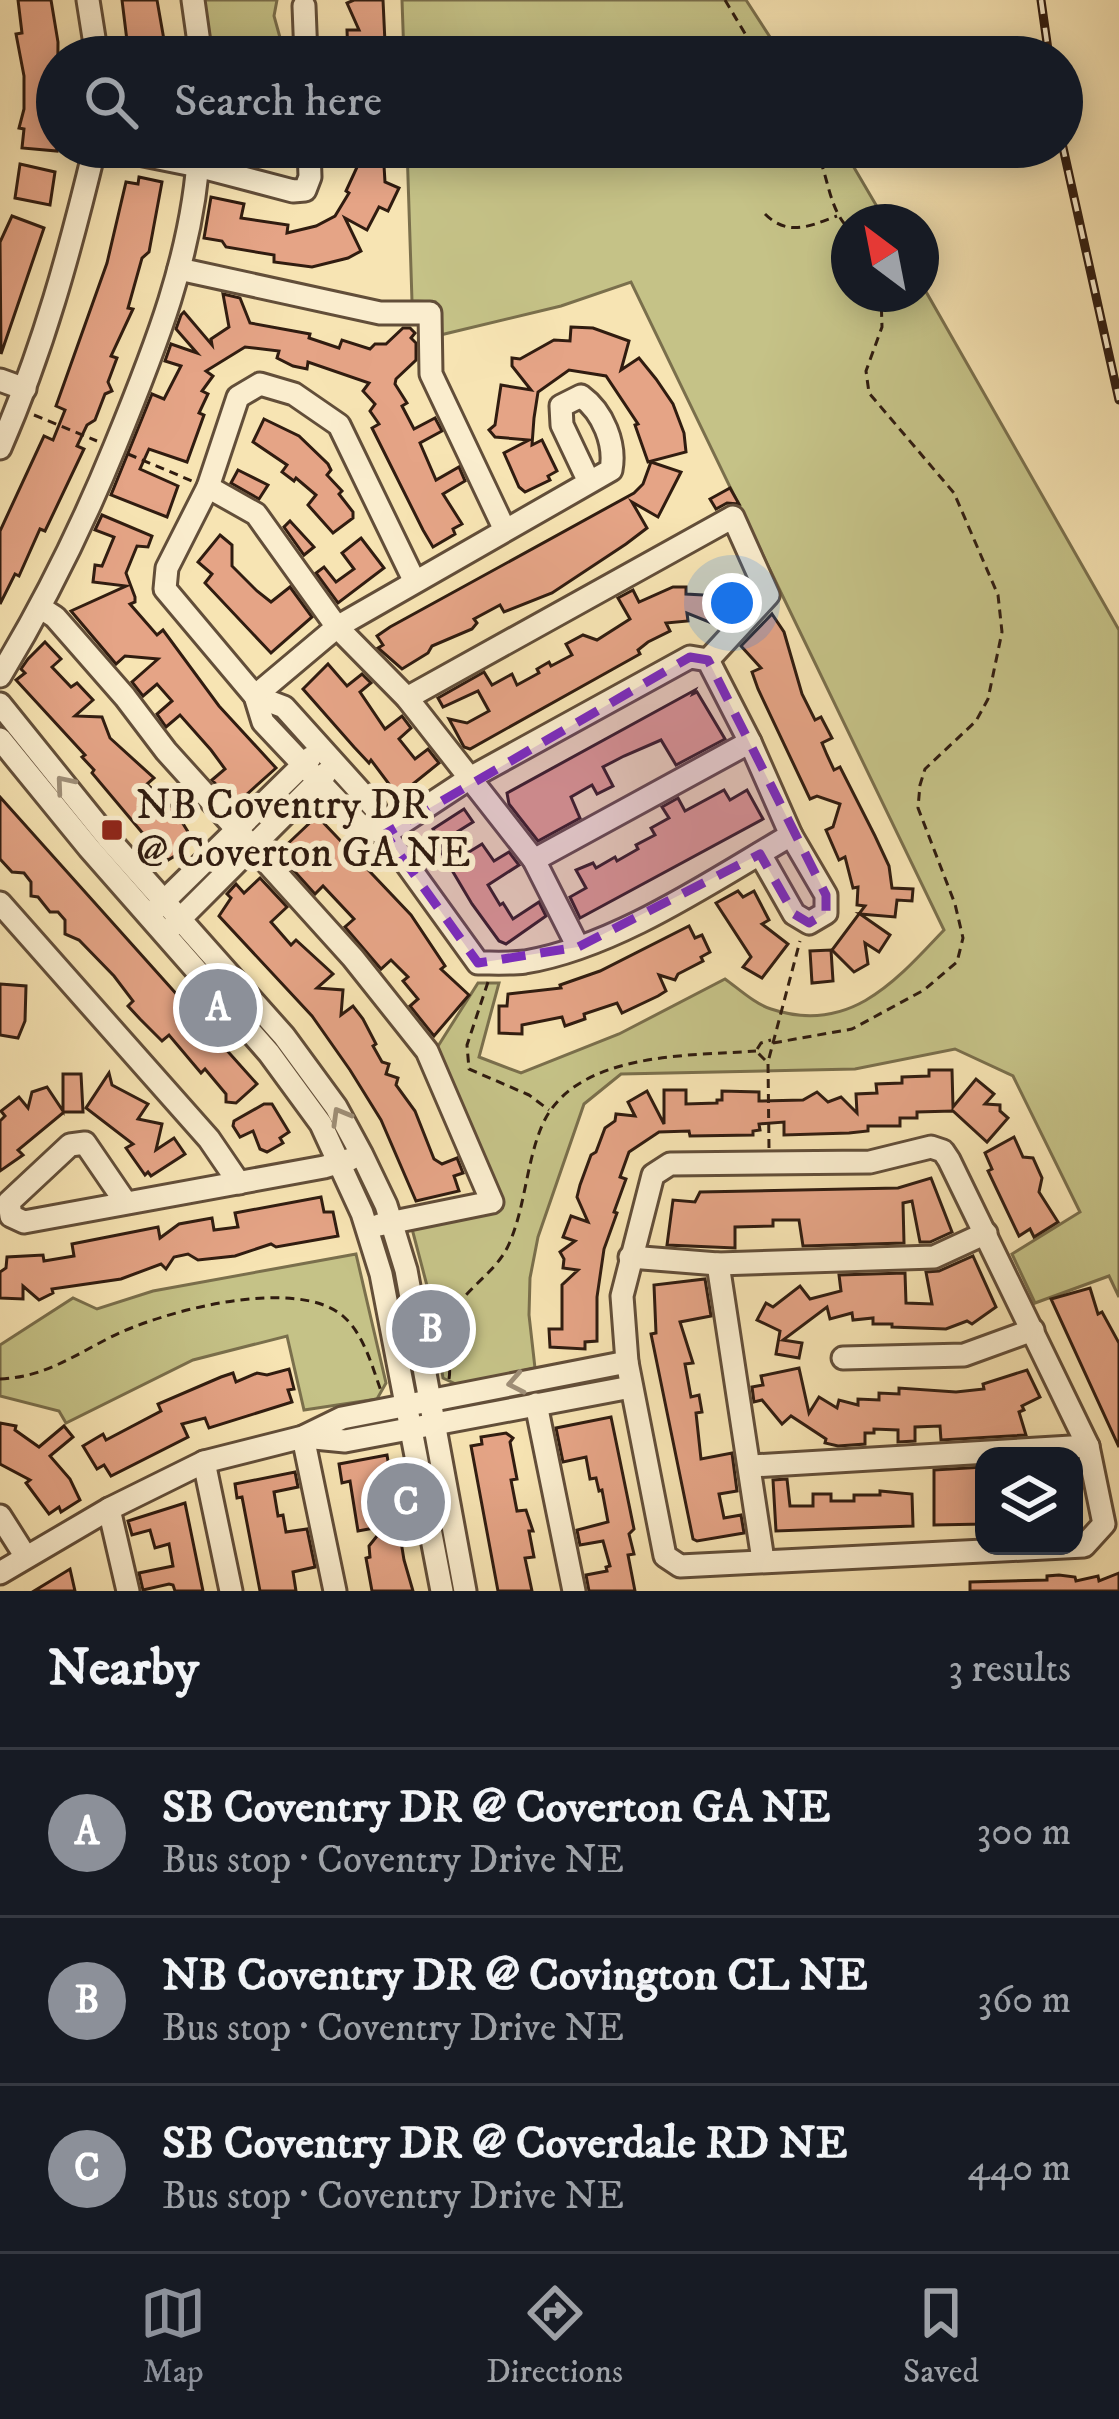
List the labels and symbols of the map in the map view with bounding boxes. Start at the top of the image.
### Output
north arrow [831,204,939,312]
your location [702,573,762,633]
one-way arrow [57,776,78,798]
place label: NB Coventry DR @ Coverton GA NE [136,780,471,880]
marker: NB Coventry DR @ Coverton GA NE [99,817,125,843]
pin: A [179,963,257,1053]
one-way arrow [332,1107,355,1129]
pin: B [392,1284,470,1374]
one-way arrow [507,1370,527,1395]
pin: C [367,1457,445,1547]

